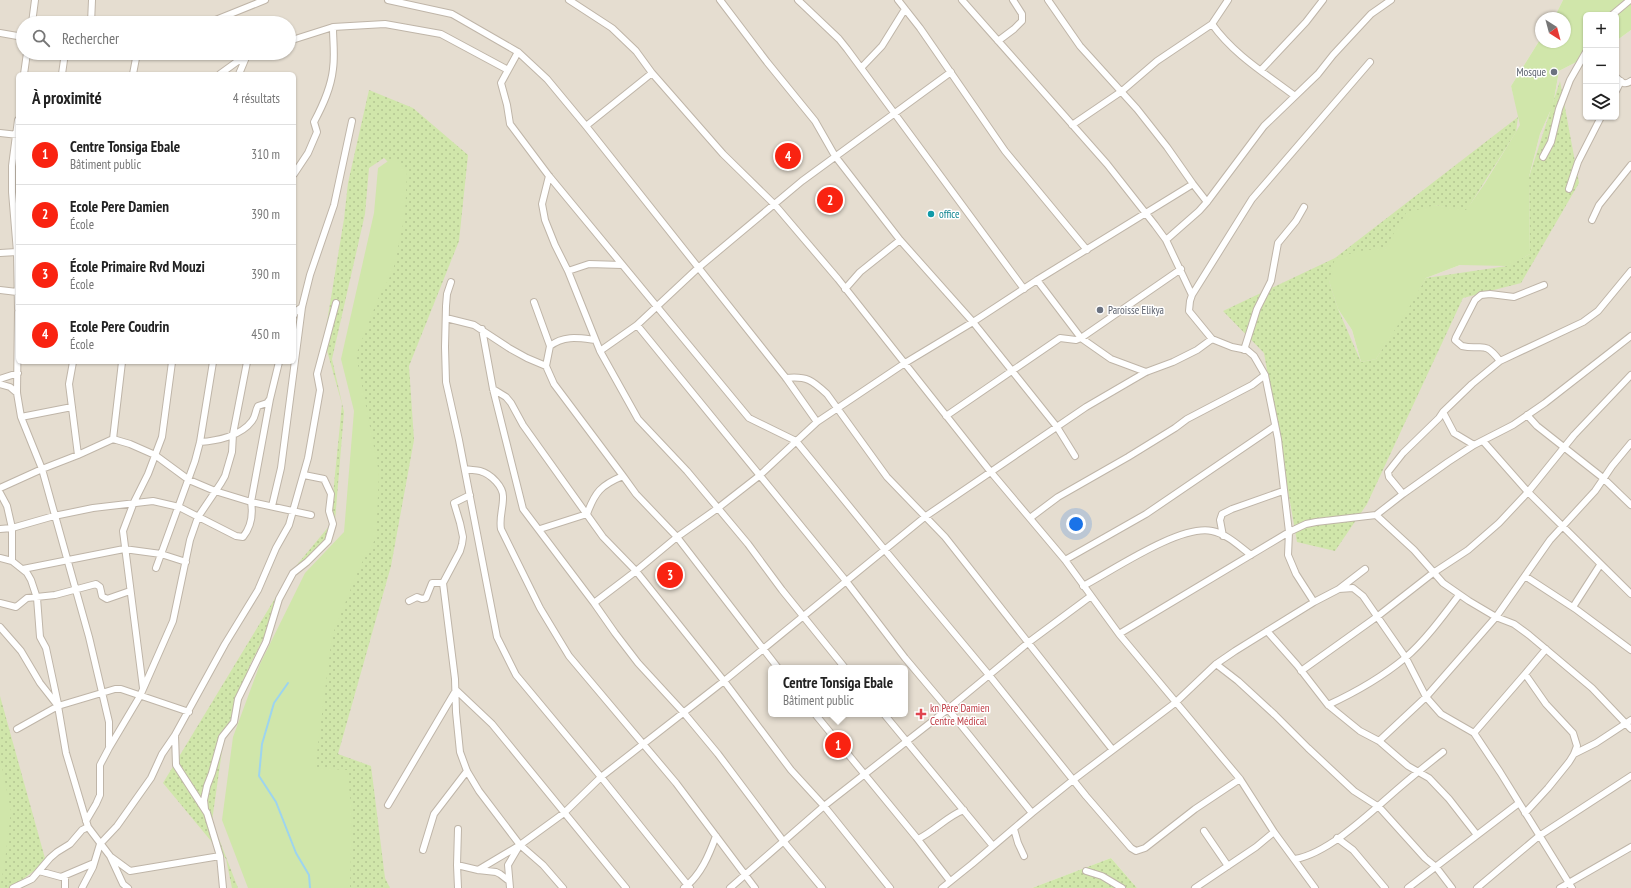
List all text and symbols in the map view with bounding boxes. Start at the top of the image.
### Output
north arrow [1535,12,1571,48]
map controls [1583,12,1619,120]
button: + [1583,12,1619,48]
search box [16,16,296,60]
icon: search [30,27,52,49]
text: Rechercher [62,29,119,48]
button: − [1583,48,1619,84]
place label: Mosque [1516,65,1546,79]
marker: Mosque [1549,67,1559,77]
button: layers [1583,84,1619,120]
text: À proximité [32,87,102,109]
text: 4 résultats [233,90,280,107]
text: Centre Tonsiga Ebale [70,137,180,156]
pin: 4 [775,141,801,171]
text: 1 [42,146,48,163]
text: 310 m [251,146,280,163]
text: Bâtiment public [70,156,141,173]
pin: 2 [817,185,843,215]
text: Ecole Pere Damien [70,197,169,216]
text: 2 [42,206,48,223]
text: 390 m [251,206,280,223]
place label: office [939,207,960,221]
marker: office [926,209,936,219]
text: École [70,216,94,233]
text: École Primaire Rvd Mouzi [70,257,205,276]
text: 3 [42,266,48,283]
text: 390 m [251,266,280,283]
text: École [70,276,94,293]
place label: Paroisse Elikya [1108,303,1164,317]
marker: Paroisse Elikya [1095,305,1105,315]
text: Ecole Pere Coudrin [70,317,169,336]
text: 4 [42,326,48,343]
text: 450 m [251,326,280,343]
text: École [70,336,94,353]
your location [1066,514,1086,534]
pin: 3 [657,560,683,590]
popup [768,665,908,717]
text: Centre Tonsiga Ebale [783,673,893,692]
text: Bâtiment public [783,692,854,709]
place label: kn Père Damien Centre Médical [930,701,990,728]
marker: kn Père Damien Centre Médical [915,708,927,720]
pin: 1 [825,730,851,760]

